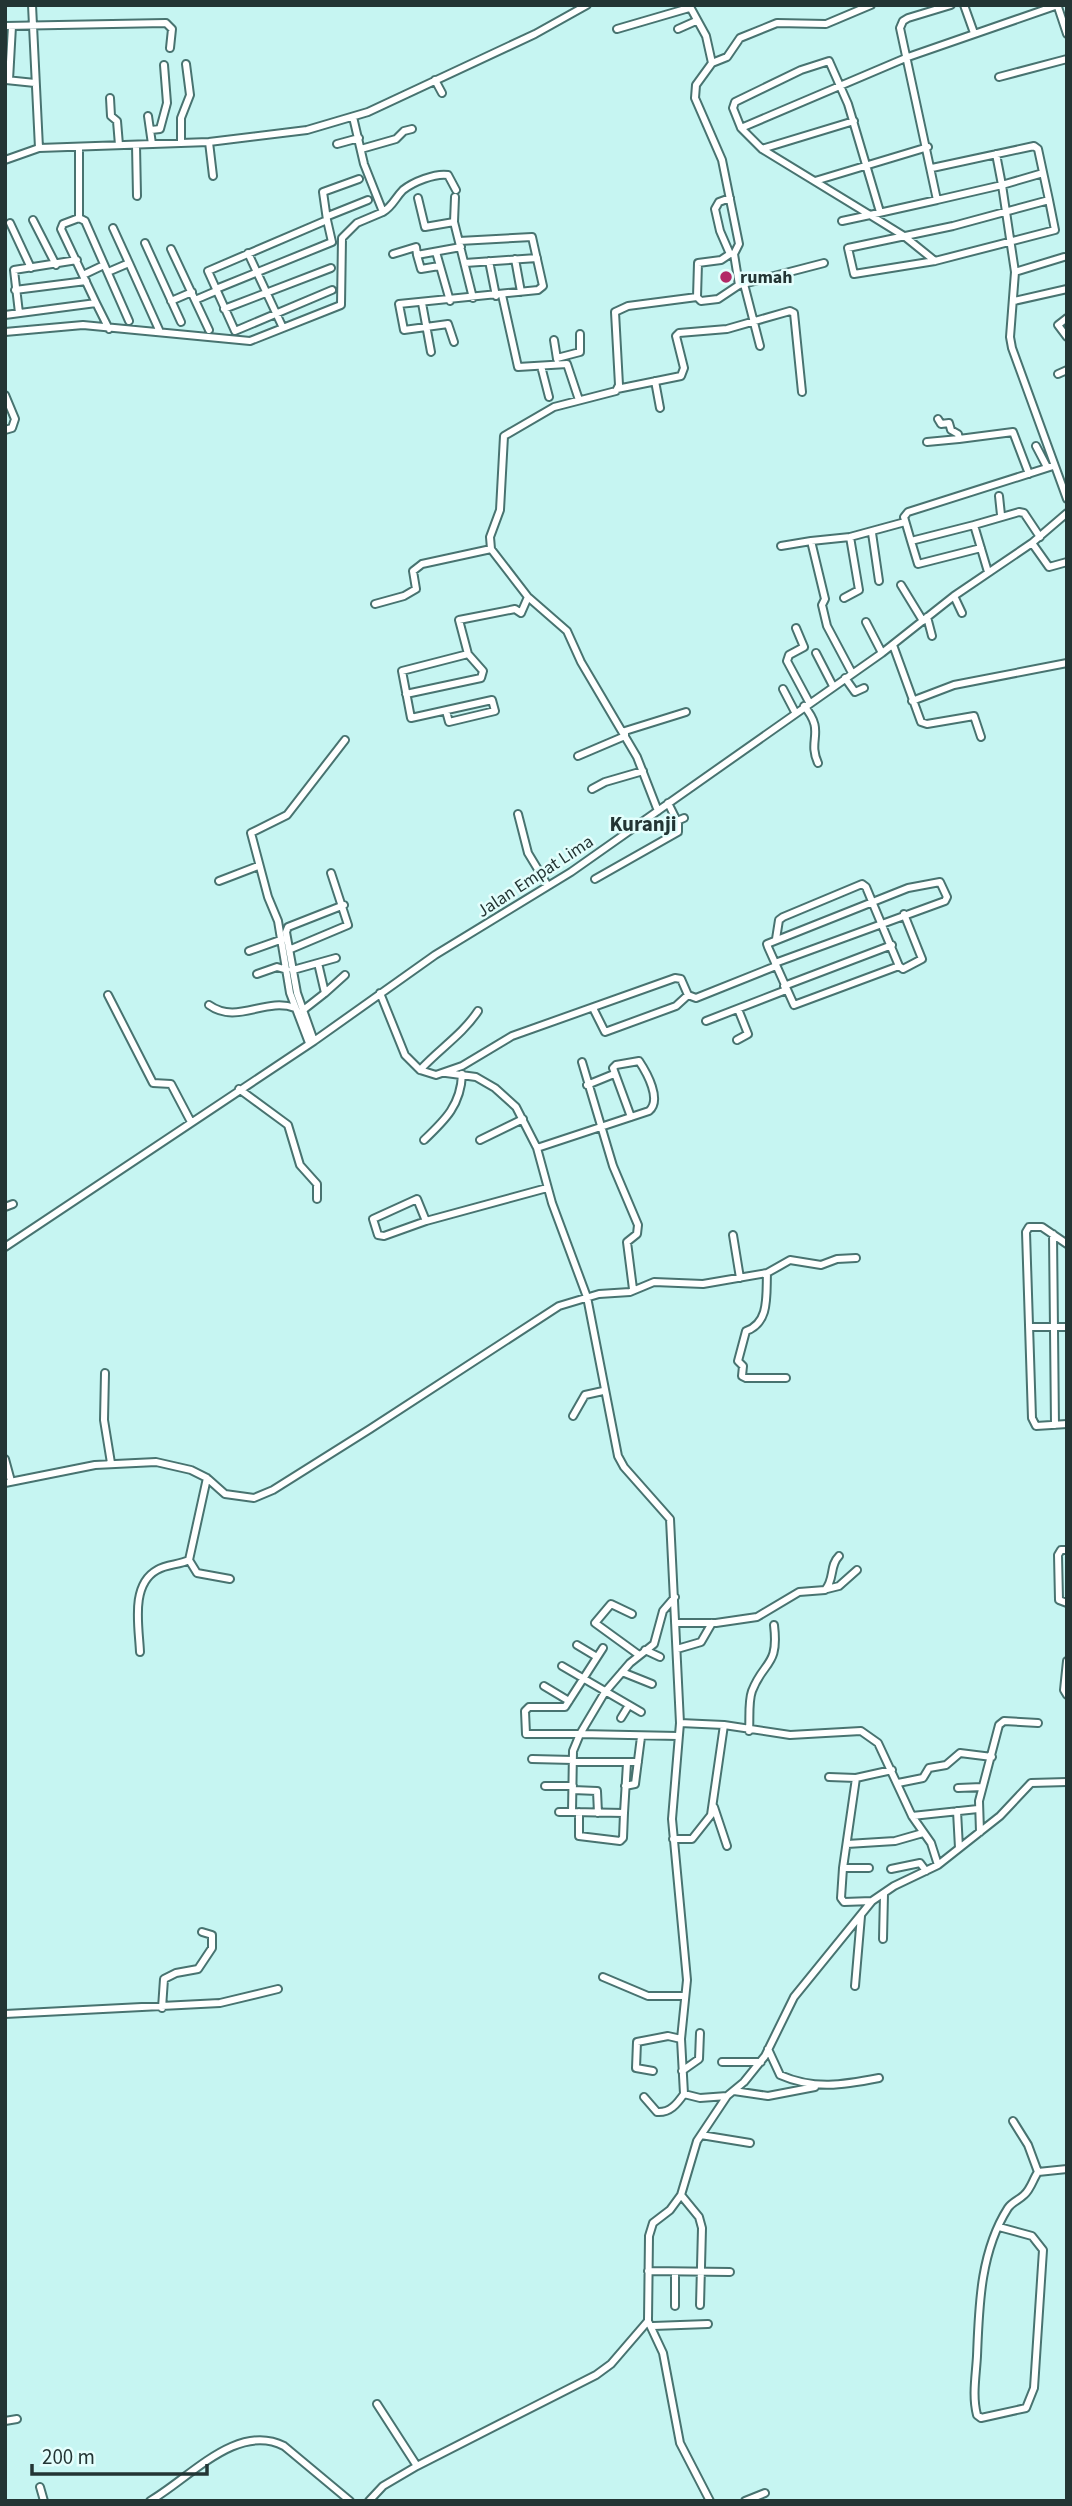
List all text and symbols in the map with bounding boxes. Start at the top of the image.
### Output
place label: rumah [740,265,793,290]
marker: rumah [718,269,734,285]
district label: Kuranji [609,809,677,839]
street label: Jalan Empat Lima [472,829,599,924]
scale bar [32,2432,206,2476]
text: 200 m [42,2442,95,2472]

